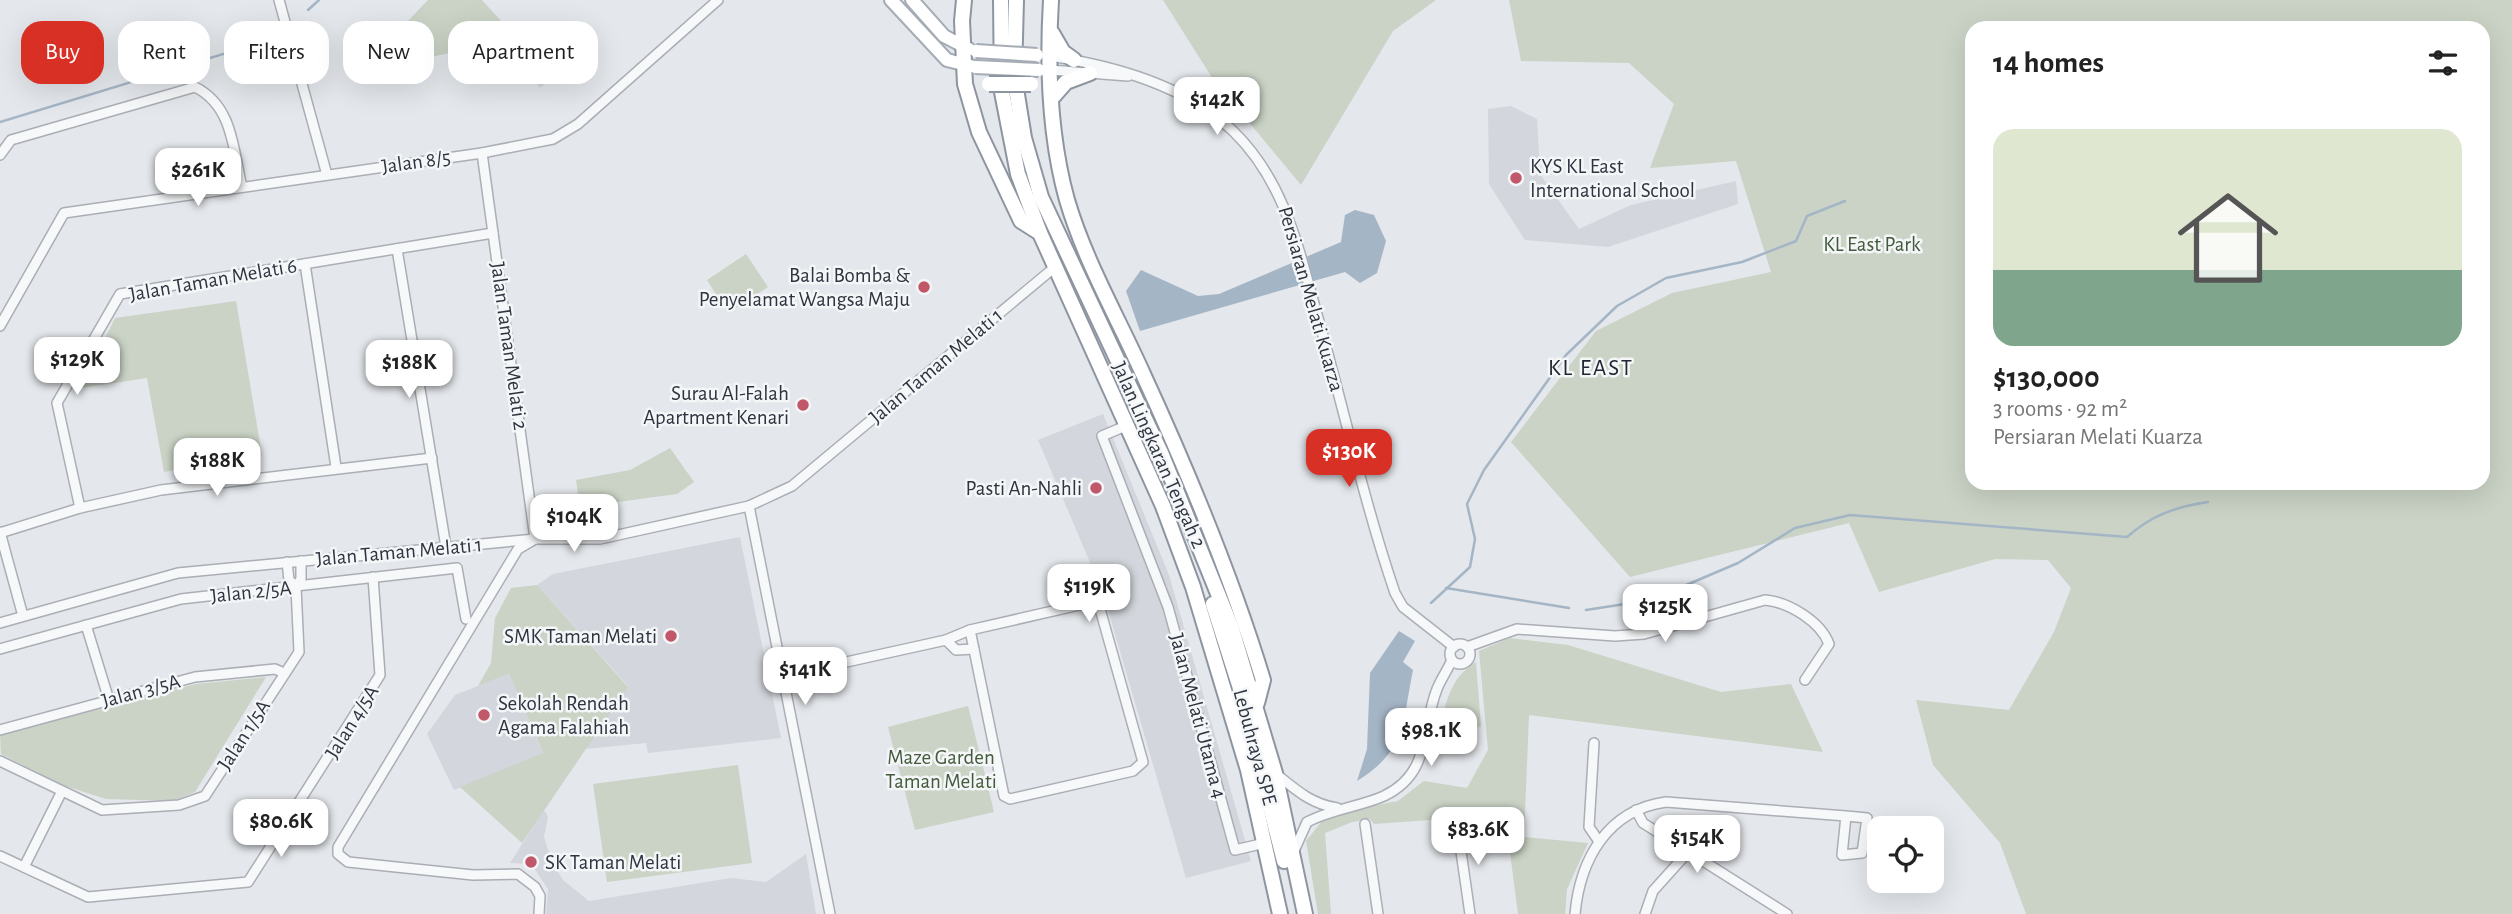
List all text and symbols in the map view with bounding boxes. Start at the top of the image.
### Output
chip: Buy [21,21,104,84]
chip: Rent [118,21,210,84]
chip: Filters [224,21,329,84]
chip: New [343,21,434,84]
chip: Apartment [448,21,598,84]
icon: filters [2424,44,2462,82]
text: 14 homes [1993,48,2104,78]
pin: $142K [1168,78,1266,137]
text: $142K [1190,88,1244,111]
street label: Jalan 8/5 [380,147,452,177]
pin: $261K [149,148,247,208]
place label: KYS KL East International School [1530,156,1695,201]
text: $261K [171,159,225,182]
marker: KYS KL East International School [1508,170,1524,186]
icon: home [2165,175,2291,301]
street label: Persiaran Melati Kuarza [1274,204,1348,394]
park label: KL East Park [1823,234,1921,255]
street label: Jalan Taman Melati 6 [128,255,298,305]
street label: Jalan Taman Melati 2 [487,261,531,431]
place label: Balai Bomba & Penyelamat Wangsa Maju [699,265,910,310]
marker: Balai Bomba & Penyelamat Wangsa Maju [916,279,932,295]
street label: Jalan Taman Melati 1 [865,304,1007,428]
pin: $129K [28,338,126,397]
pin: $188K [360,340,458,400]
text: $129K [50,348,104,371]
text: $188K [382,351,436,374]
district label: KL EAST [1548,357,1634,380]
street label: Jalan Lingkaran Tengah 2 [1108,359,1210,551]
text: $130,000 [1993,363,2100,393]
place label: Surau Al-Falah Apartment Kenari [643,383,789,428]
marker: Surau Al-Falah Apartment Kenari [795,397,811,413]
text: 3 rooms · 92 m² [1993,398,2127,421]
text: Persiaran Melati Kuarza [1993,426,2203,449]
pin: $130K [1300,430,1398,489]
pin: $188K [168,438,266,498]
text: $130K [1322,440,1376,463]
text: $188K [190,449,244,472]
place label: Pasti An-Nahli [966,478,1082,499]
marker: Pasti An-Nahli [1088,480,1104,496]
pin: $104K [525,494,623,554]
text: $104K [546,505,602,528]
street label: Jalan Taman Melati 1 [315,534,483,570]
pin: $119K [1040,564,1138,624]
text: $119K [1063,575,1115,598]
street label: Jalan 2/5A [209,577,293,607]
pin: $125K [1616,584,1714,644]
text: $125K [1639,595,1691,618]
place label: SMK Taman Melati [504,626,657,647]
marker: SMK Taman Melati [663,628,679,644]
street label: Jalan Melati Utama 4 [1166,631,1230,801]
pin: $141K [756,648,854,707]
text: $141K [779,658,831,681]
street label: Jalan 3/5A [99,670,183,712]
street label: Jalan 4/5A [321,682,383,762]
street label: Lebuhraya SPE [1229,687,1281,807]
place label: Sekolah Rendah Agama Falahiah [498,693,629,738]
street label: Jalan 1/5A [214,696,274,774]
marker: Sekolah Rendah Agama Falahiah [476,707,492,723]
pin: $98.1K [1374,708,1488,768]
text: $98.1K [1401,719,1461,742]
park label: Maze Garden Taman Melati [885,747,997,792]
pin: $80.6K [224,800,338,859]
pin: $83.6K [1421,808,1535,867]
text: $80.6K [249,810,313,833]
pin: $154K [1648,816,1746,875]
map controls [1867,816,1944,893]
button: locate [1867,816,1944,893]
text: $83.6K [1447,818,1509,841]
text: $154K [1670,826,1724,849]
place label: SK Taman Melati [545,852,681,873]
marker: SK Taman Melati [523,854,539,870]

